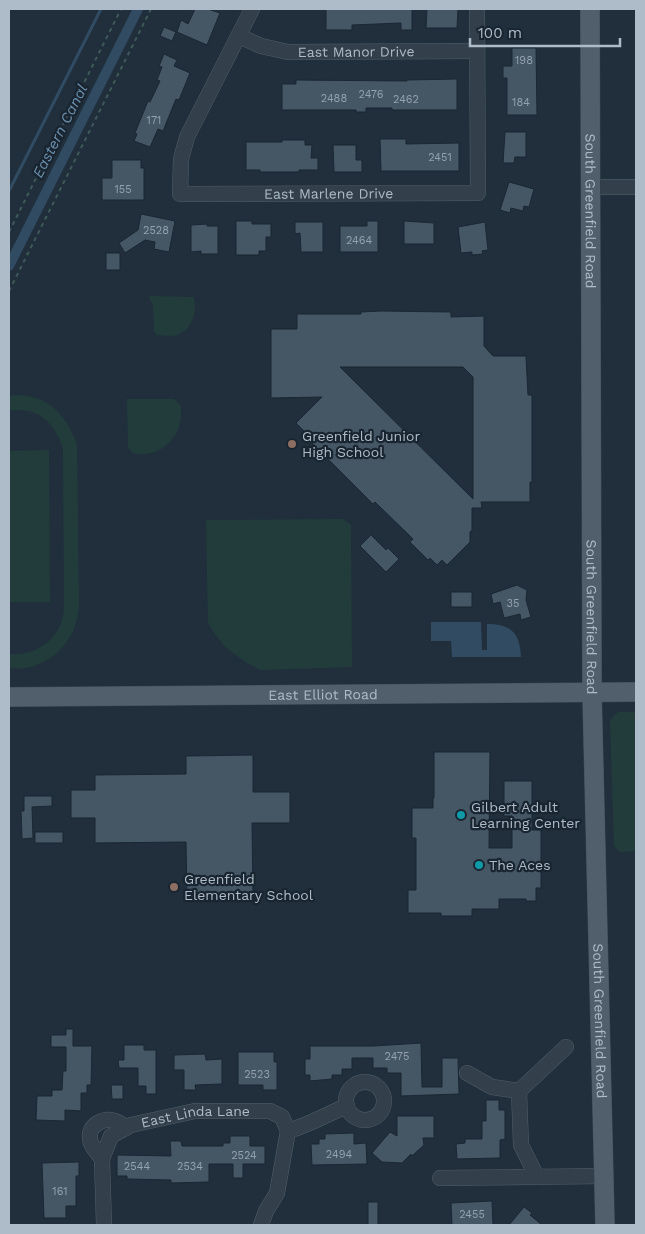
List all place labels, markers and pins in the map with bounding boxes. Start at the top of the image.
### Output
place label: Greenfield Junior High School [302,428,420,460]
marker: Greenfield Junior High School [286,438,298,450]
place label: Gilbert Adult Learning Center [471,799,580,831]
marker: Gilbert Adult Learning Center [455,809,467,821]
place label: The Aces [489,857,551,873]
marker: The Aces [473,859,485,871]
place label: Greenfield Elementary School [184,871,314,903]
marker: Greenfield Elementary School [168,881,180,893]

